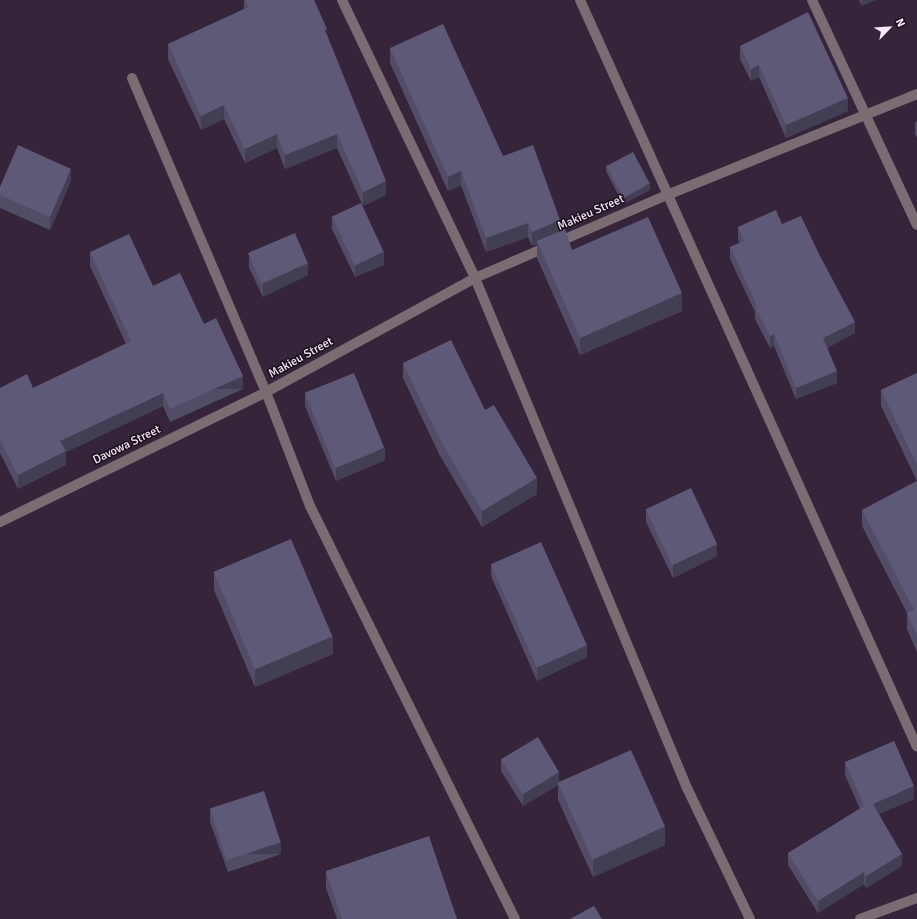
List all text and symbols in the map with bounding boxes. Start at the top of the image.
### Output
north arrow [869,8,909,48]
text: N [893,17,908,29]
street label: Makieu Street [555,192,627,234]
street label: Makieu Street [266,334,336,382]
street label: Davowa Street [91,422,163,468]

